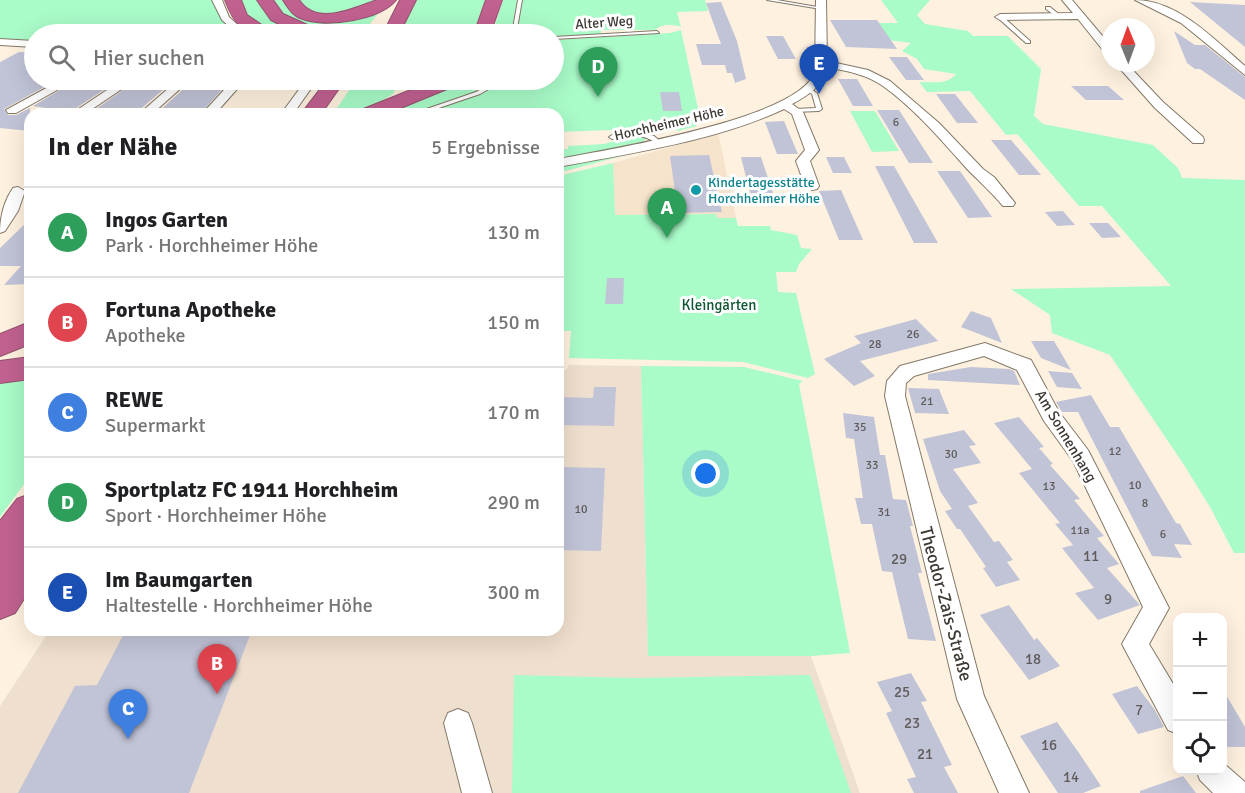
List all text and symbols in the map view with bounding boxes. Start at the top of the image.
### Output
street label: Alter Weg [574,12,634,33]
north arrow [1101,18,1155,72]
search box [24,24,564,90]
icon: search [45,41,78,74]
text: Hier suchen [93,44,205,71]
pin: E [800,44,838,94]
pin: D [578,48,618,97]
street label: Horchheimer Höhe [613,103,726,144]
house number: 6 [893,115,899,130]
text: In der Nähe [48,131,178,163]
text: 5 Ergebnisse [431,135,540,160]
place label: Kindertagesstätte Horchheimer Höhe [708,174,820,207]
marker: Kindertagesstätte Horchheimer Höhe [689,183,703,197]
pin: A [648,188,686,238]
text: Ingos Garten [105,206,228,233]
text: A [61,220,74,245]
text: 130 m [487,220,540,245]
text: Park · Horchheimer Höhe [105,233,318,258]
text: Fortuna Apotheke [105,296,276,323]
park label: Kleingärten [681,296,757,314]
text: B [61,310,74,335]
text: 150 m [487,310,540,335]
text: Apotheke [105,323,186,348]
house number: 26 [907,327,919,342]
house number: 28 [869,337,881,352]
text: REWE [105,386,164,413]
street label: Am Sonnenhang [1031,387,1101,485]
house number: 21 [921,394,933,409]
text: C [61,400,74,425]
text: 170 m [487,400,540,425]
text: Supermarkt [105,413,206,438]
house number: 35 [854,420,866,435]
house number: 12 [1109,444,1121,459]
house number: 30 [945,447,957,462]
house number: 33 [866,458,878,473]
your location [691,459,720,488]
text: Sportplatz FC 1911 Horchheim [105,476,398,503]
house number: 10 [1129,478,1141,493]
house number: 13 [1043,479,1055,494]
text: D [61,490,74,515]
text: 290 m [487,490,540,515]
house number: 8 [1142,496,1148,511]
house number: 10 [575,502,587,517]
text: Sport · Horchheimer Höhe [105,503,327,528]
house number: 31 [878,505,890,520]
house number: 11a [1070,523,1090,538]
street label: Theodor-Zais-Straße [915,524,977,684]
house number: 6 [1160,527,1166,542]
house number: 11 [1083,547,1099,565]
house number: 29 [891,550,907,568]
text: Im Baumgarten [105,566,253,593]
text: E [62,580,73,605]
text: 300 m [487,580,540,605]
house number: 9 [1104,590,1112,608]
text: Haltestelle · Horchheimer Höhe [105,593,373,618]
map controls [1173,613,1227,775]
button: + [1173,613,1227,667]
pin: B [198,644,236,694]
house number: 18 [1025,650,1041,668]
button: − [1173,667,1227,721]
house number: 25 [894,683,910,701]
pin: C [108,690,148,739]
house number: 7 [1135,701,1143,719]
house number: 23 [904,714,920,732]
button: locate [1173,721,1227,775]
house number: 16 [1041,736,1057,754]
house number: 21 [917,745,933,763]
house number: 14 [1063,768,1079,786]

